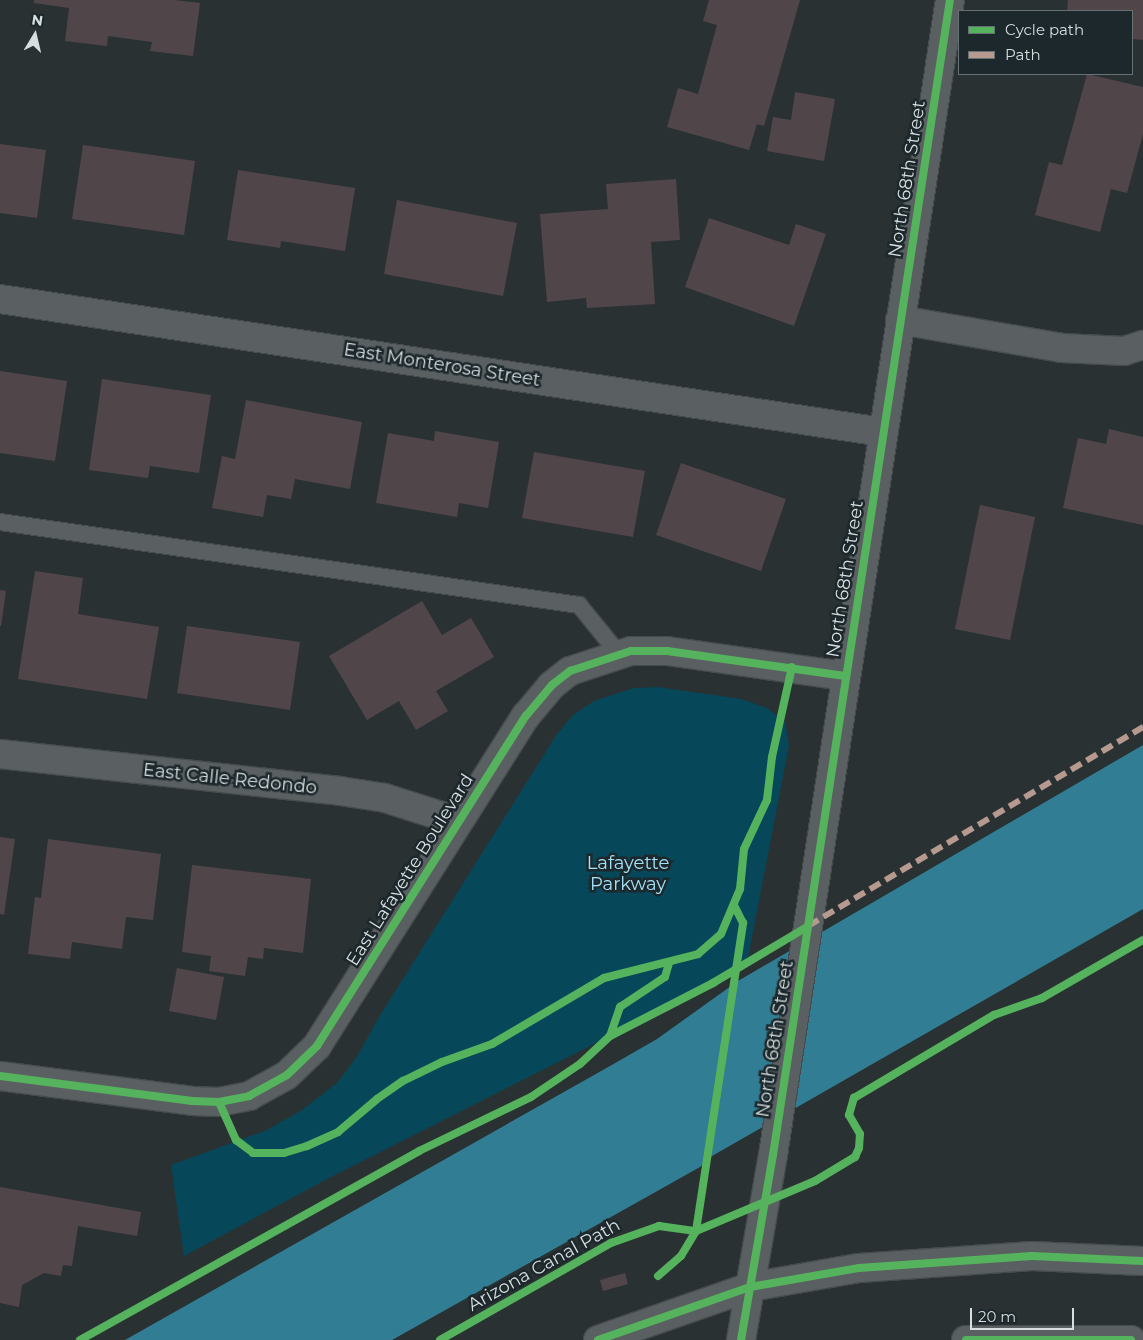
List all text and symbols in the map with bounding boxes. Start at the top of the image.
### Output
north arrow [10,10,60,60]
text: N [30,10,44,30]
legend [958,10,1133,75]
text: Cycle path [1005,20,1084,39]
text: Path [1005,45,1041,64]
street label: North 68th Street [884,99,930,259]
street label: East Monterosa Street [342,339,542,391]
street label: North 68th Street [822,499,868,659]
street label: East Calle Redondo [142,759,318,799]
street label: East Lafayette Boulevard [342,770,478,970]
park label: Lafayette Parkway [587,853,669,896]
street label: North 68th Street [752,959,798,1119]
street label: Arizona Canal Path [464,1214,624,1316]
scale bar [973,1298,1077,1330]
text: 20 m [978,1307,1016,1326]

